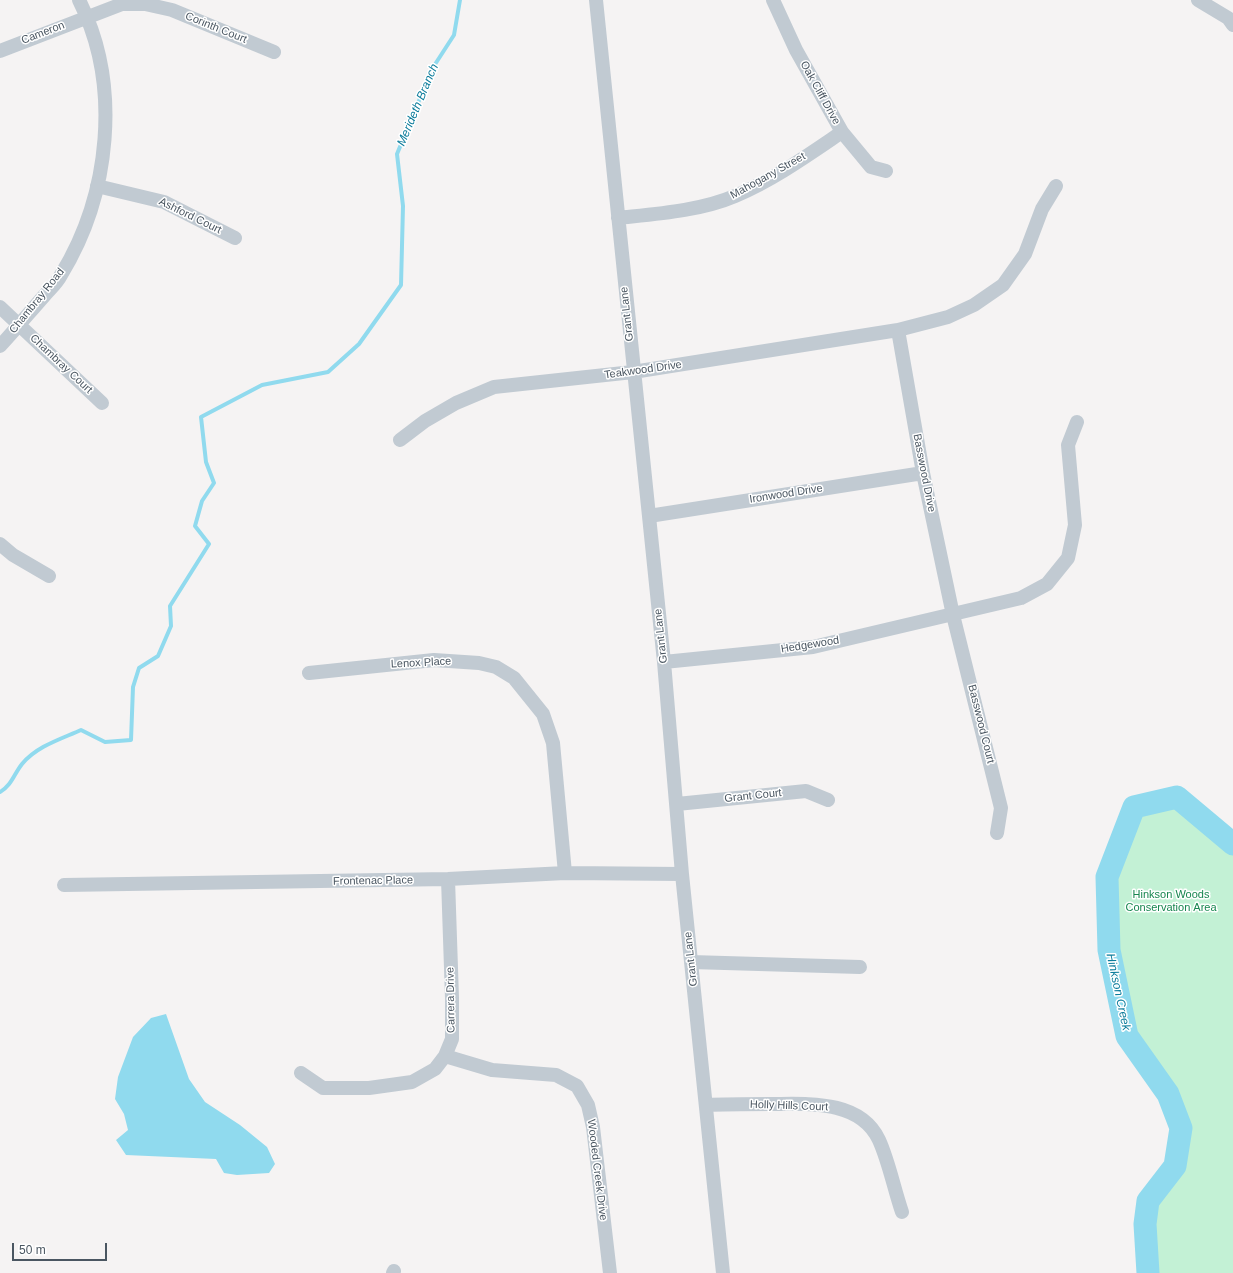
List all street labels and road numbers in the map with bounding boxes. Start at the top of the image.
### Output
street label: Corinth Court [183,10,249,46]
street label: Cameron [20,19,66,47]
street label: Oak Cliff Drive [797,59,843,127]
street label: Mahogany Street [728,150,808,202]
street label: Ashford Court [157,195,223,237]
street label: Chambray Road [7,266,67,336]
street label: Grant Lane [618,286,636,342]
street label: Chambray Court [27,332,95,396]
street label: Teakwood Drive [603,358,683,382]
street label: Basswood Drive [910,433,938,513]
street label: Ironwood Drive [748,482,824,506]
street label: Grant Lane [652,608,670,664]
street label: Hedgewood [780,634,840,656]
street label: Lenox Place [390,655,452,671]
street label: Basswood Court [965,683,997,765]
street label: Grant Court [724,786,782,806]
street label: Frontenac Place [333,874,413,888]
street label: Grant Lane [682,931,700,987]
street label: Carrera Drive [444,967,458,1033]
street label: Holly Hills Court [750,1098,828,1114]
street label: Wooded Creek Drive [584,1119,610,1221]

